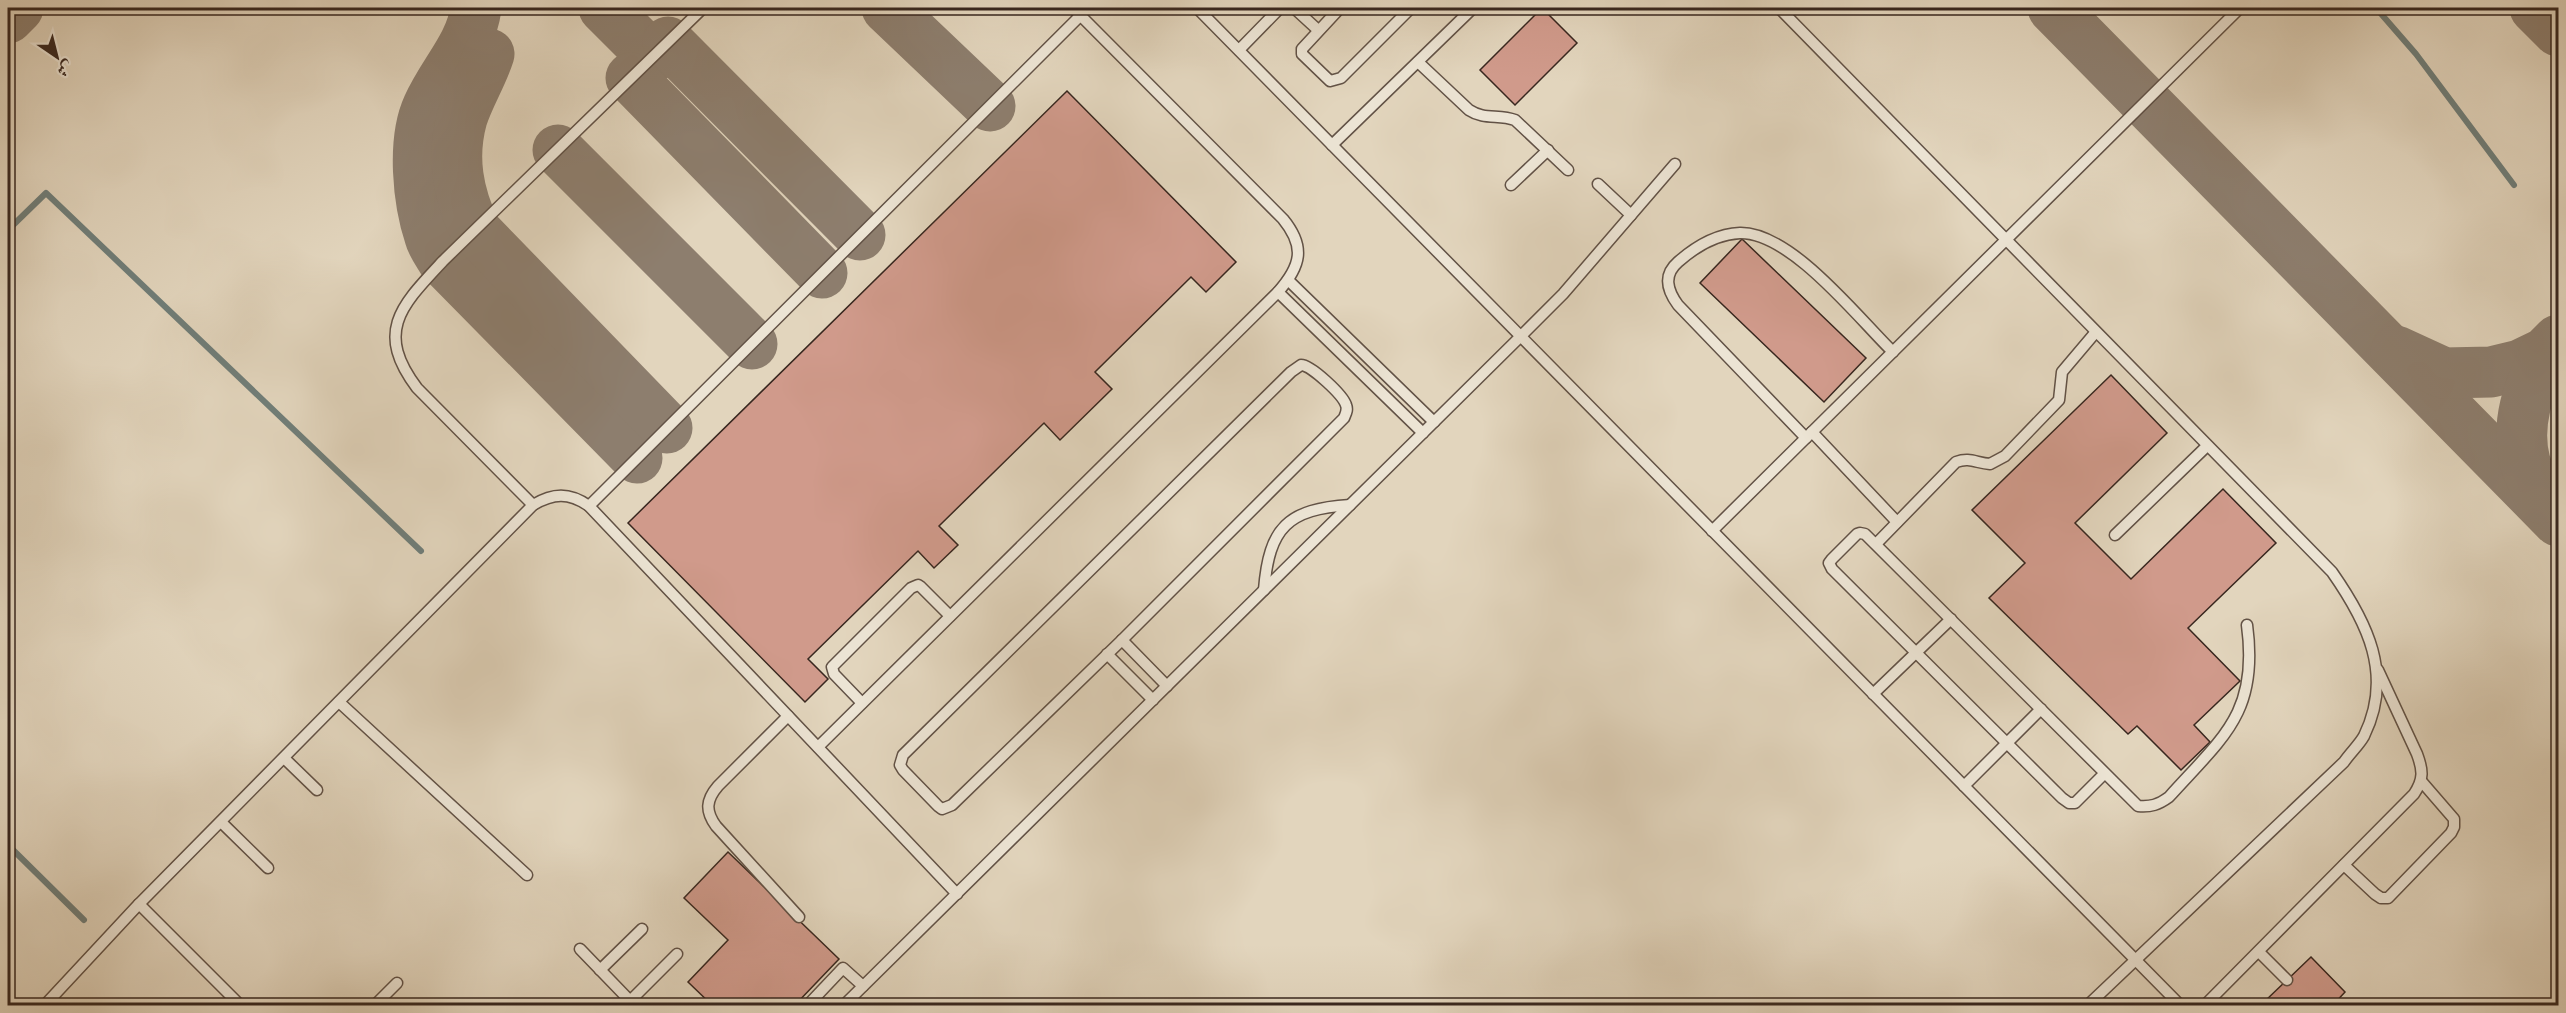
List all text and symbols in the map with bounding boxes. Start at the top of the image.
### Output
north arrow [27,27,87,87]
text: ش [52,55,79,84]

